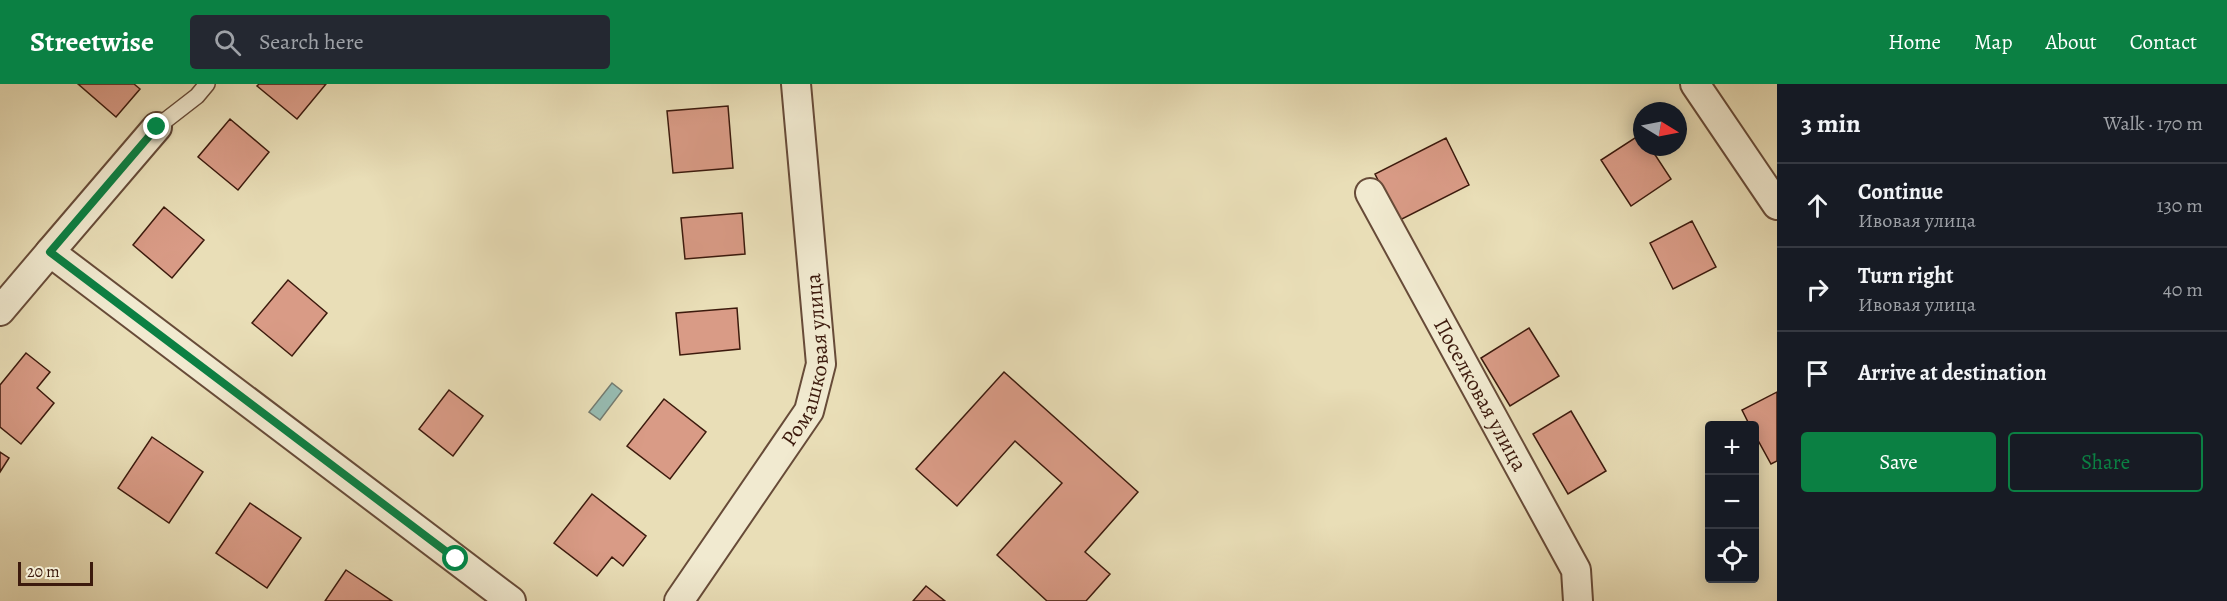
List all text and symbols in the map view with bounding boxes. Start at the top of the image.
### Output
search box [190,15,610,69]
text: Streetwise [30,23,154,61]
icon: search [211,26,244,59]
text: Search here [259,27,364,57]
text: Home [1888,28,1941,56]
text: Map [1974,28,2012,56]
text: About [2045,28,2097,56]
text: Contact [2130,28,2197,56]
north arrow [1633,102,1687,156]
text: 3 min [1801,106,1861,141]
text: Walk · 170 m [2103,110,2203,137]
route end [143,113,169,139]
text: Continue [1858,177,1943,207]
icon: ahead [1801,189,1834,222]
text: 130 m [2157,192,2203,219]
text: Ивовая улица [1858,207,1976,234]
text: Turn right [1858,261,1954,291]
street label: Ромашковая улица [774,271,836,452]
icon: right [1801,273,1834,306]
text: 40 m [2163,276,2203,303]
text: Ивовая улица [1858,291,1976,318]
street label: Поселковая улица [1426,313,1535,478]
icon: arrive [1801,357,1834,390]
text: Arrive at destination [1858,358,2047,388]
map controls [1705,421,1759,583]
button: + [1705,421,1759,475]
button: Save [1801,432,1996,492]
button: Share [2008,432,2203,492]
button: − [1705,475,1759,529]
button: locate [1705,529,1759,583]
route start [442,545,468,571]
scale bar [18,559,93,586]
text: 20 m [27,561,60,583]

